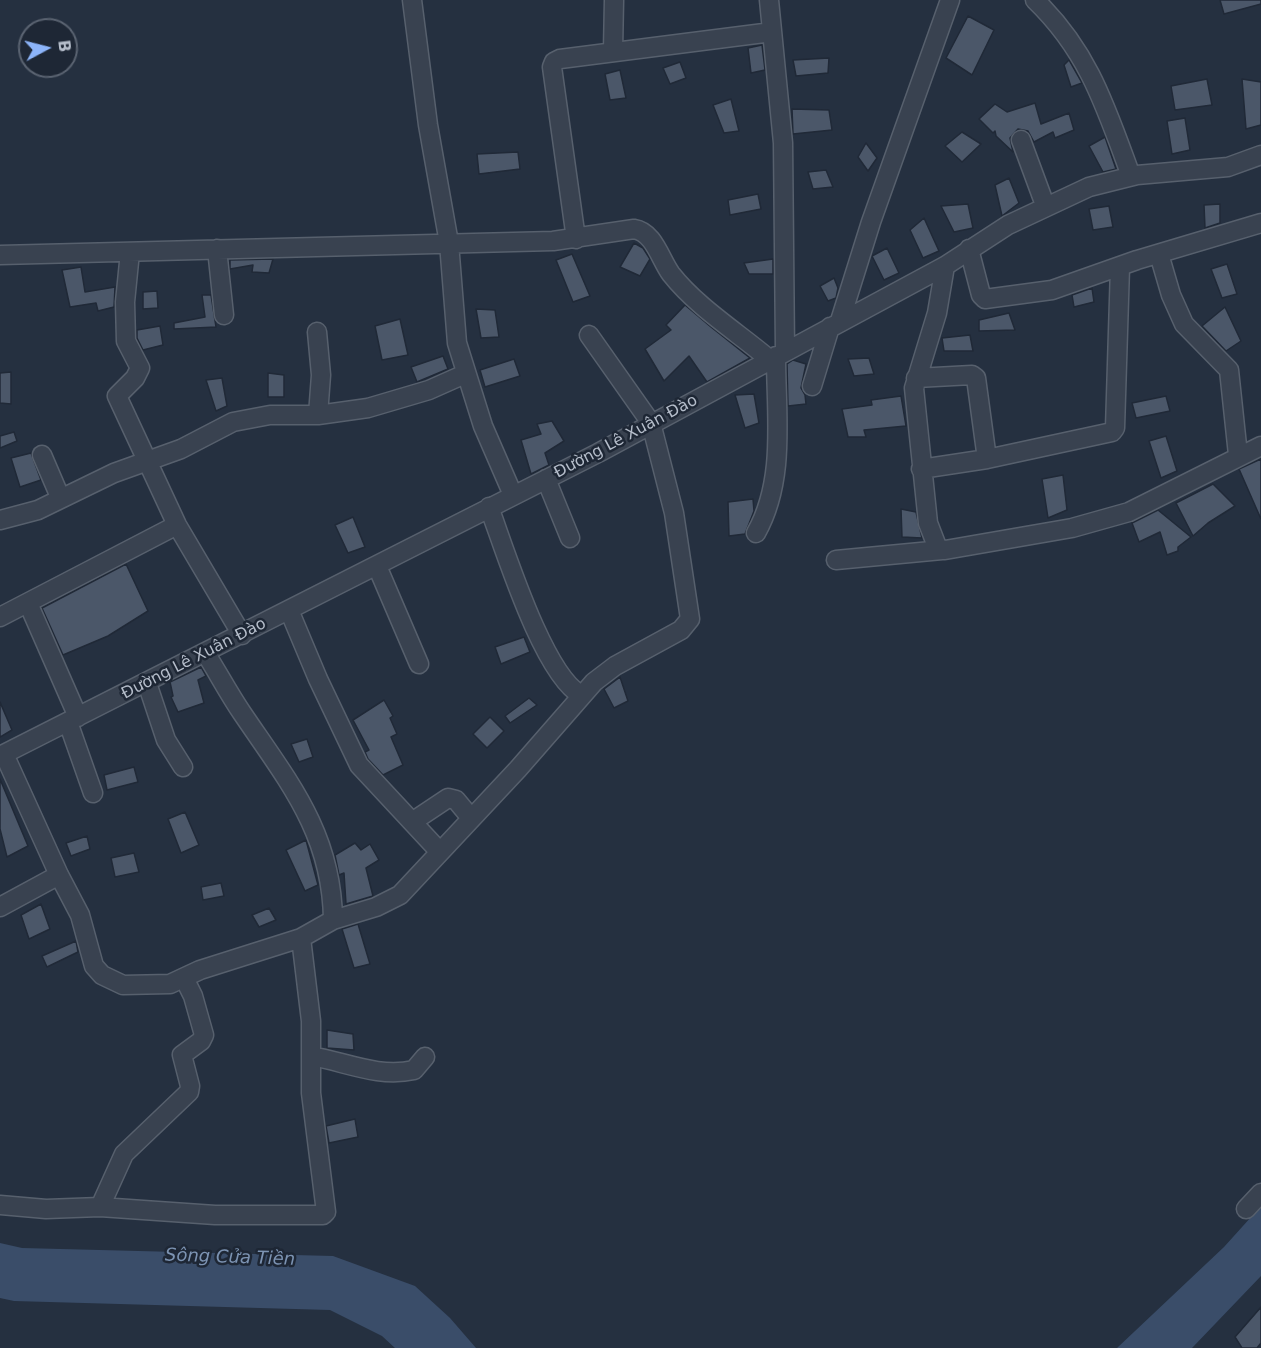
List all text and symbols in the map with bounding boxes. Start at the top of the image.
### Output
north arrow [18,18,78,78]
text: B [54,39,75,53]
street label: Đường Lê Xuân Đào [551,391,701,483]
street label: Đường Lê Xuân Đào [119,614,269,704]
water label: Sông Cửa Tiền [165,1245,295,1271]

